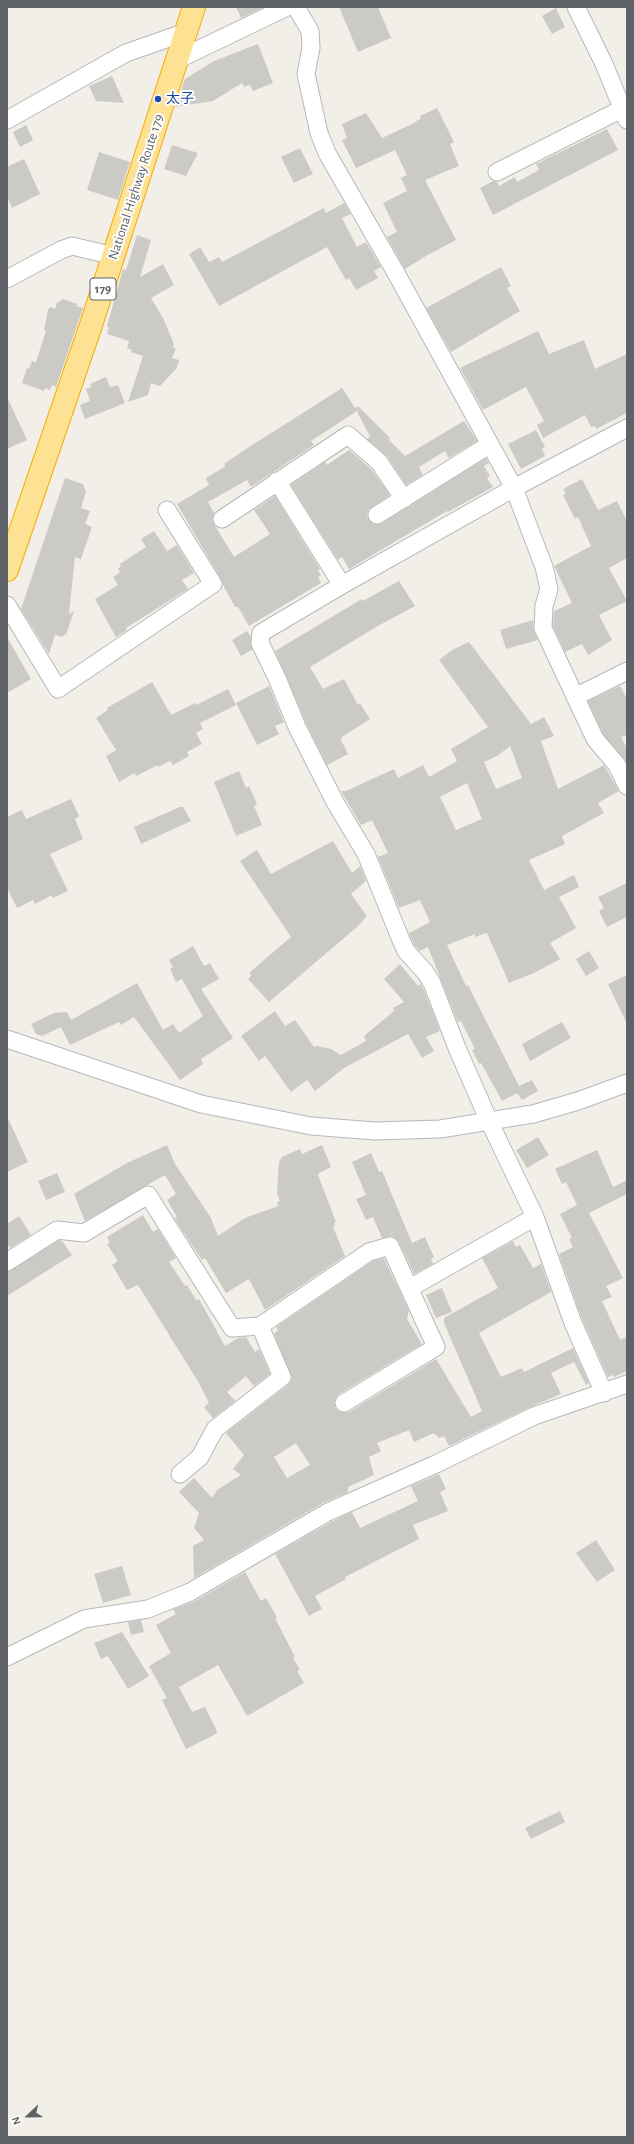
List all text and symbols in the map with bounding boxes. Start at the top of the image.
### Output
place label: 太子 [166,91,194,107]
marker: 太子 [153,94,163,104]
street label: National Highway Route 179 [105,112,167,262]
road number: 179 [90,278,116,300]
north arrow [8,2096,48,2136]
text: N [10,2115,23,2126]

